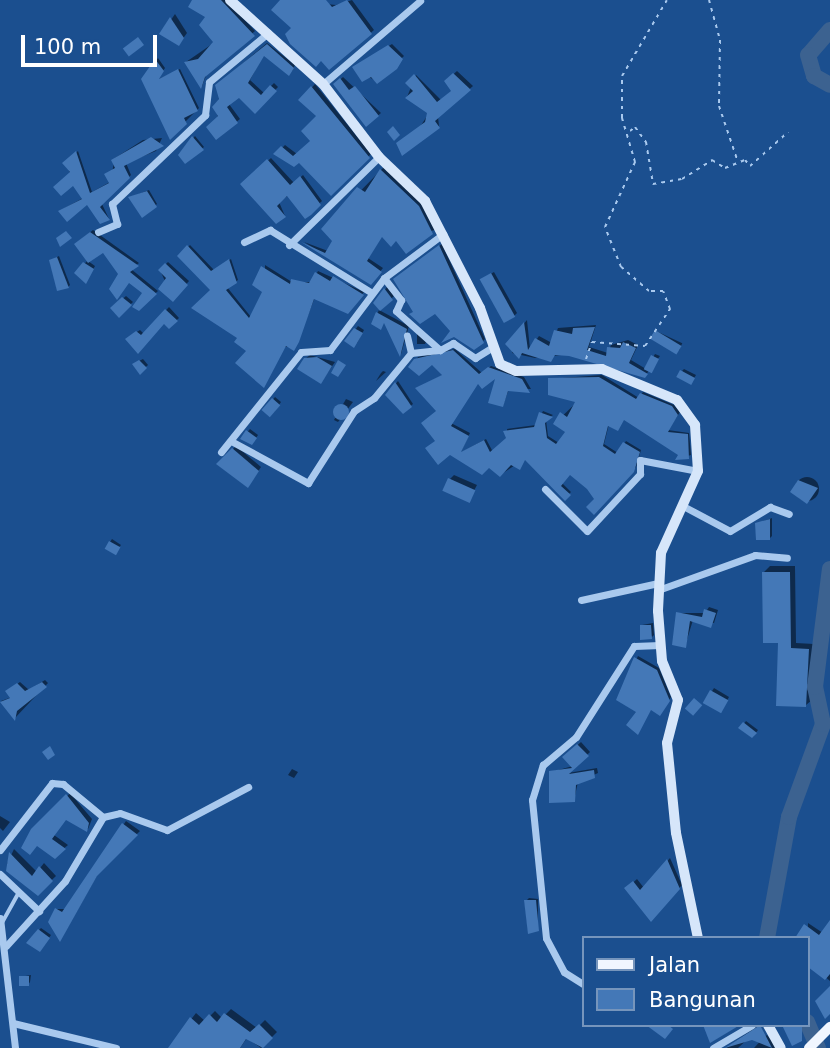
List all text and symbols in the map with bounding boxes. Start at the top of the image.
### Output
scale bar [24,21,161,65]
text: 100 m [34,35,101,59]
legend [582,936,809,1027]
text: Jalan [649,953,700,977]
text: Bangunan [649,988,756,1012]

